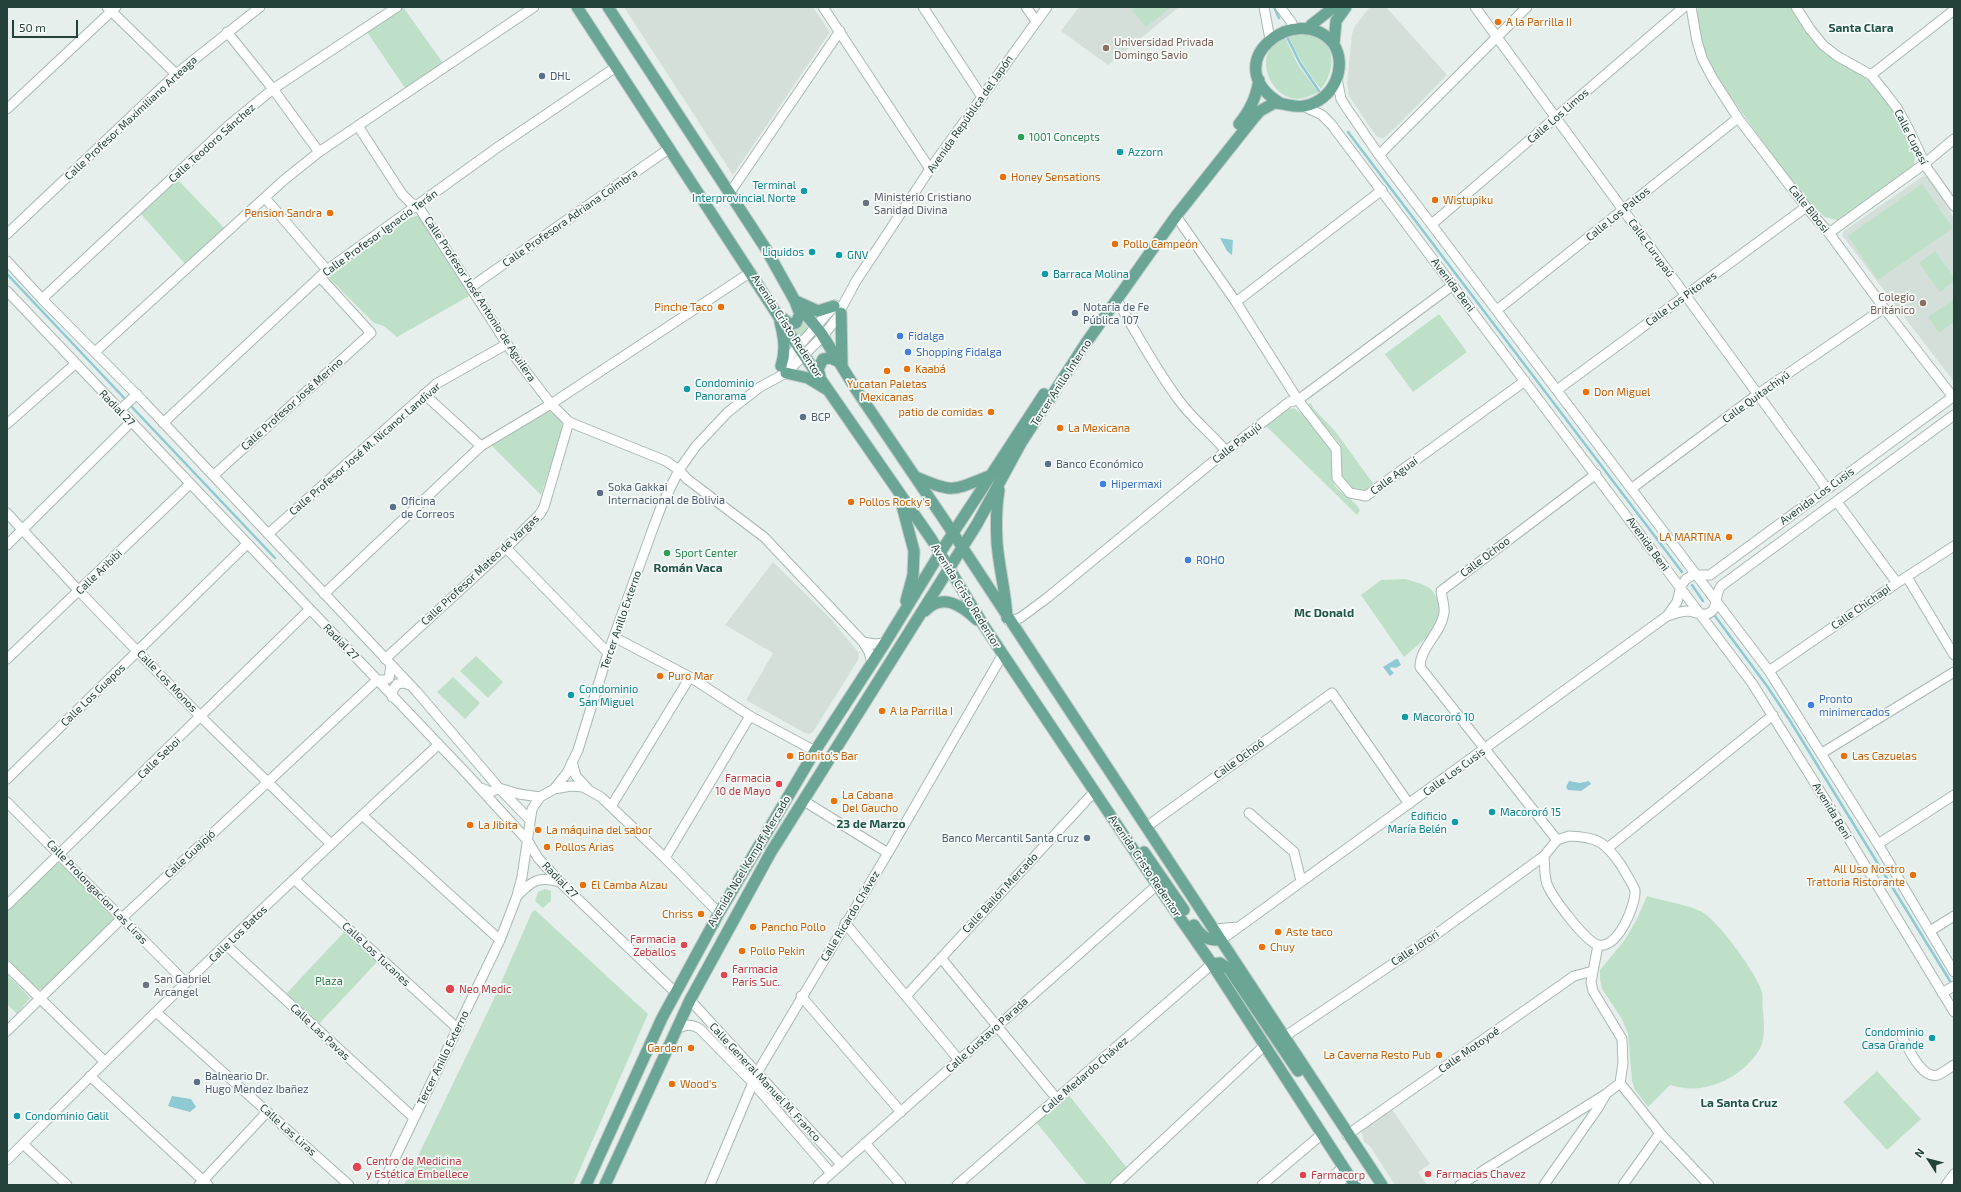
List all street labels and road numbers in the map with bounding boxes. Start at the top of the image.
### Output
street label: Calle Profesor Maximiliano Arteaga [62,53,200,183]
street label: Avenida República del Japón [924,53,1016,175]
street label: Calle Los Limos [1525,86,1591,146]
street label: Calle Teodoro Sánchez [166,101,258,185]
street label: Calle Cupesí [1891,107,1931,167]
street label: Calle Profesora Adriana Coímbra [500,166,640,270]
street label: Calle Bibosi [1786,182,1832,236]
street label: Calle Los Paltos [1583,184,1653,244]
street label: Calle Profesor Ignacio Terán [320,187,440,279]
street label: Calle Profesor José Antonio de Aguilera [421,214,539,384]
street label: Calle Curupaú [1625,216,1677,280]
street label: Avenida Beni [1428,255,1478,315]
street label: Calle Los Pitones [1643,269,1719,329]
street label: Avenida Cristo Redentor [749,272,825,380]
street label: Tercer Anillo Interno [1028,337,1094,429]
street label: Calle Profesor José Merino [238,355,346,453]
street label: Calle Quitachiyú [1720,368,1792,426]
street label: Calle Profesor José M. Nicanor Landívar [287,380,443,518]
street label: Radial 27 [96,387,138,429]
street label: Calle Patujú [1210,420,1264,466]
street label: Calle Aguaí [1368,454,1420,498]
street label: Avenida Los Cusis [1777,465,1857,527]
street label: Calle Profesor Mateo de Vargas [418,512,542,628]
street label: Avenida Beni [1624,514,1672,574]
street label: Calle Ochoo [1458,534,1512,580]
street label: Avenida Cristo Redentor [929,542,1003,650]
street label: Calle Aribibi [73,547,125,597]
street label: Tercer Anillo Externo [598,569,644,671]
street label: Calle Chichapí [1829,582,1893,632]
street label: Radial 27 [320,621,362,663]
street label: Calle Los Monos [134,647,200,715]
street label: Calle Los Guapos [58,661,128,729]
street label: Calle Seboi [135,734,183,782]
street label: Calle Ochoó [1211,736,1267,782]
street label: Calle Los Cusis [1420,745,1488,799]
street label: Avenida Beni [1810,780,1854,842]
street label: Avenida Noel Kempff Mercado [705,793,793,929]
street label: Avenida Cristo Redentor [1106,812,1184,920]
street label: Calle Guajojó [162,827,218,881]
street label: Calle Prolongacion Las Liras [44,837,150,947]
street label: Calle Bailón Mercado [959,850,1041,936]
street label: Radial 27 [539,859,581,901]
street label: Calle Ricardo Chávez [818,868,882,964]
street label: Calle Los Batos [206,903,270,965]
street label: Calle Los Tucanes [339,919,413,989]
street label: Calle Jorori [1389,927,1441,969]
street label: Calle Gustavo Parada [943,995,1031,1075]
street label: Calle Las Pavas [287,1001,353,1063]
street label: Tercer Anillo Externo [414,1009,472,1107]
street label: Calle General Manuel M. Franco [707,1020,823,1144]
street label: Calle Motoyoé [1436,1024,1502,1076]
street label: Calle Medardo Chávez [1039,1034,1131,1116]
street label: Calle Las Liras [257,1101,319,1159]

